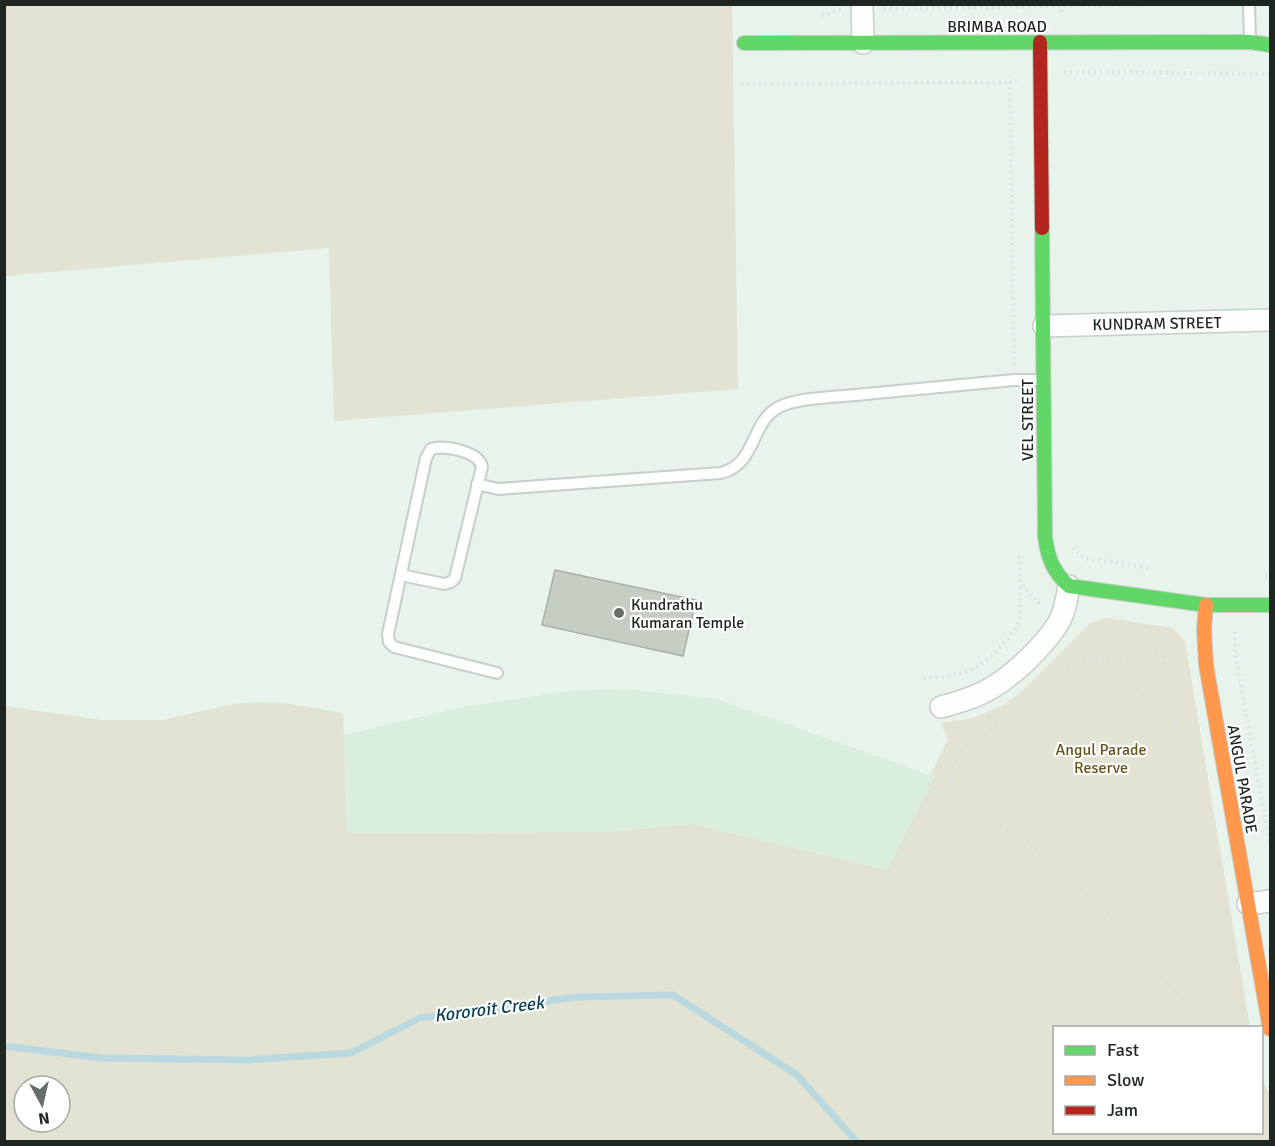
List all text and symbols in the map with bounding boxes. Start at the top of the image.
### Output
street label: BRIMBA ROAD [947,17,1047,37]
street label: KUNDRAM STREET [1092,313,1222,335]
street label: VEL STREET [1018,379,1038,461]
place label: Kundrathu Kumaran Temple [631,595,744,633]
marker: Kundrathu Kumaran Temple [612,606,626,620]
street label: ANGUL PARADE [1223,723,1261,835]
park label: Angul Parade Reserve [1055,740,1147,778]
water label: Kororoit Creek [433,991,547,1027]
legend [1053,1026,1263,1134]
text: Fast [1107,1039,1139,1061]
text: Slow [1107,1069,1144,1091]
north arrow [12,1074,72,1134]
text: Jam [1107,1099,1138,1121]
text: N [37,1107,51,1129]

